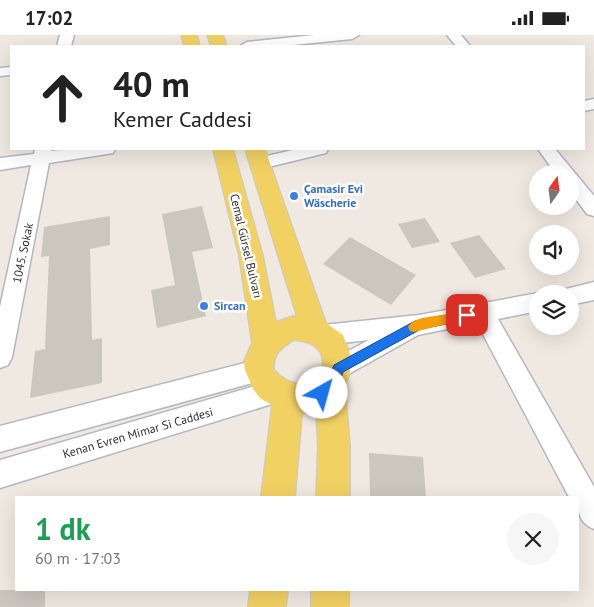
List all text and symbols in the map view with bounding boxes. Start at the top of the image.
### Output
text: 17:02 [25,6,73,30]
text: 40 m [113,61,190,107]
icon: ahead [30,65,95,130]
text: Kemer Caddesi [113,105,252,133]
north arrow [529,165,579,215]
map controls [529,165,579,335]
place label: Çamasir Evi Wäscherie [304,181,363,210]
marker: Çamasir Evi Wäscherie [288,190,300,202]
street label: Cemal Gürsel Bulvarı [227,192,266,300]
street label: 1045. Sokak [9,221,36,284]
button: sound [529,225,579,275]
button: layers [529,285,579,335]
pin [446,294,488,336]
place label: Sircan [214,298,246,313]
marker: Sircan [198,300,210,312]
icon: arrive [453,301,481,329]
position arrow [295,366,347,418]
street label: Kenan Evren Mimar Si Caddesi [61,404,215,461]
text: 1 dk [35,509,91,548]
button: close [507,513,559,565]
text: 60 m · 17:03 [35,548,121,568]

